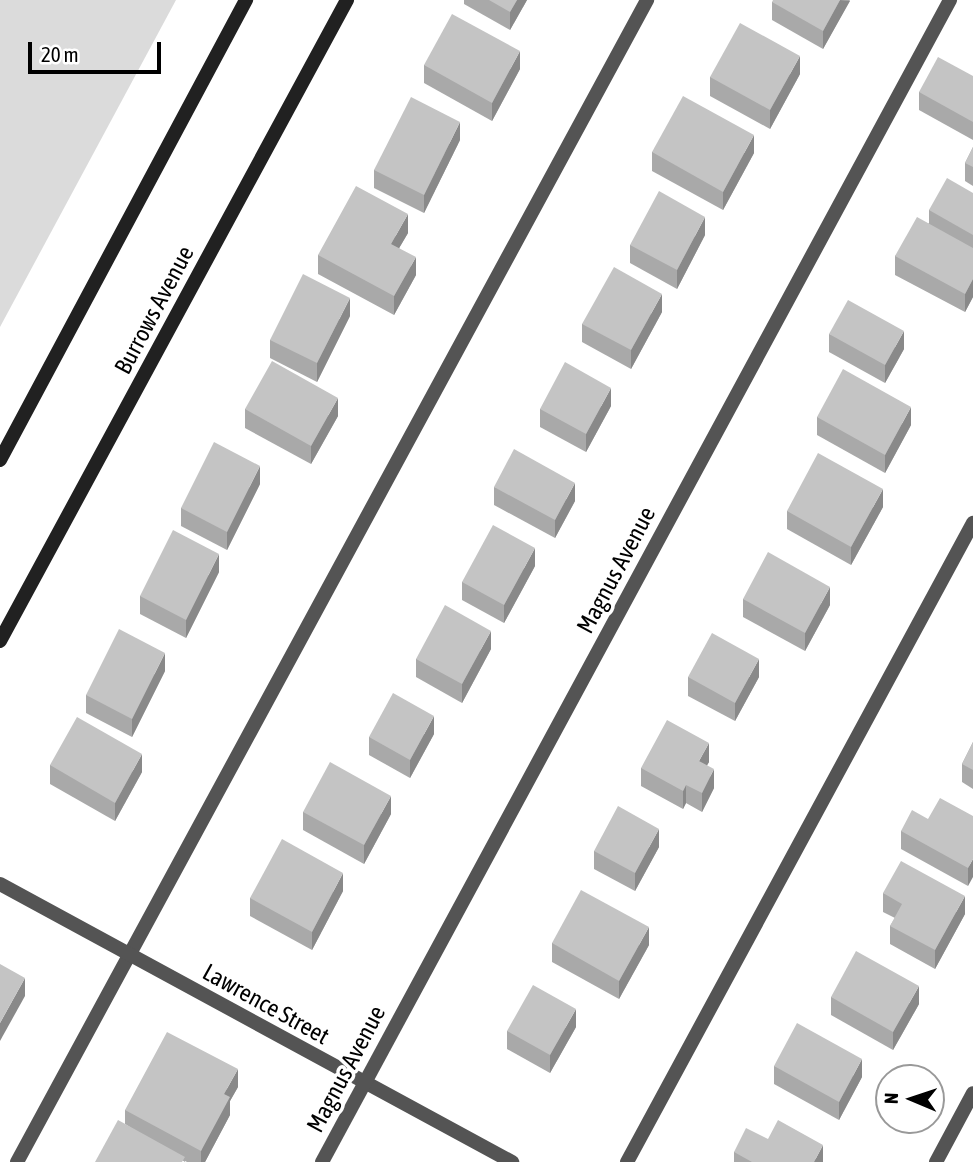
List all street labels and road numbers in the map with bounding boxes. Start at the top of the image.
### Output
street label: Burrows Avenue [108,241,200,379]
street label: Magnus Avenue [571,502,661,638]
street label: Lawrence Street [198,957,334,1051]
street label: Magnus Avenue [301,1001,391,1137]

